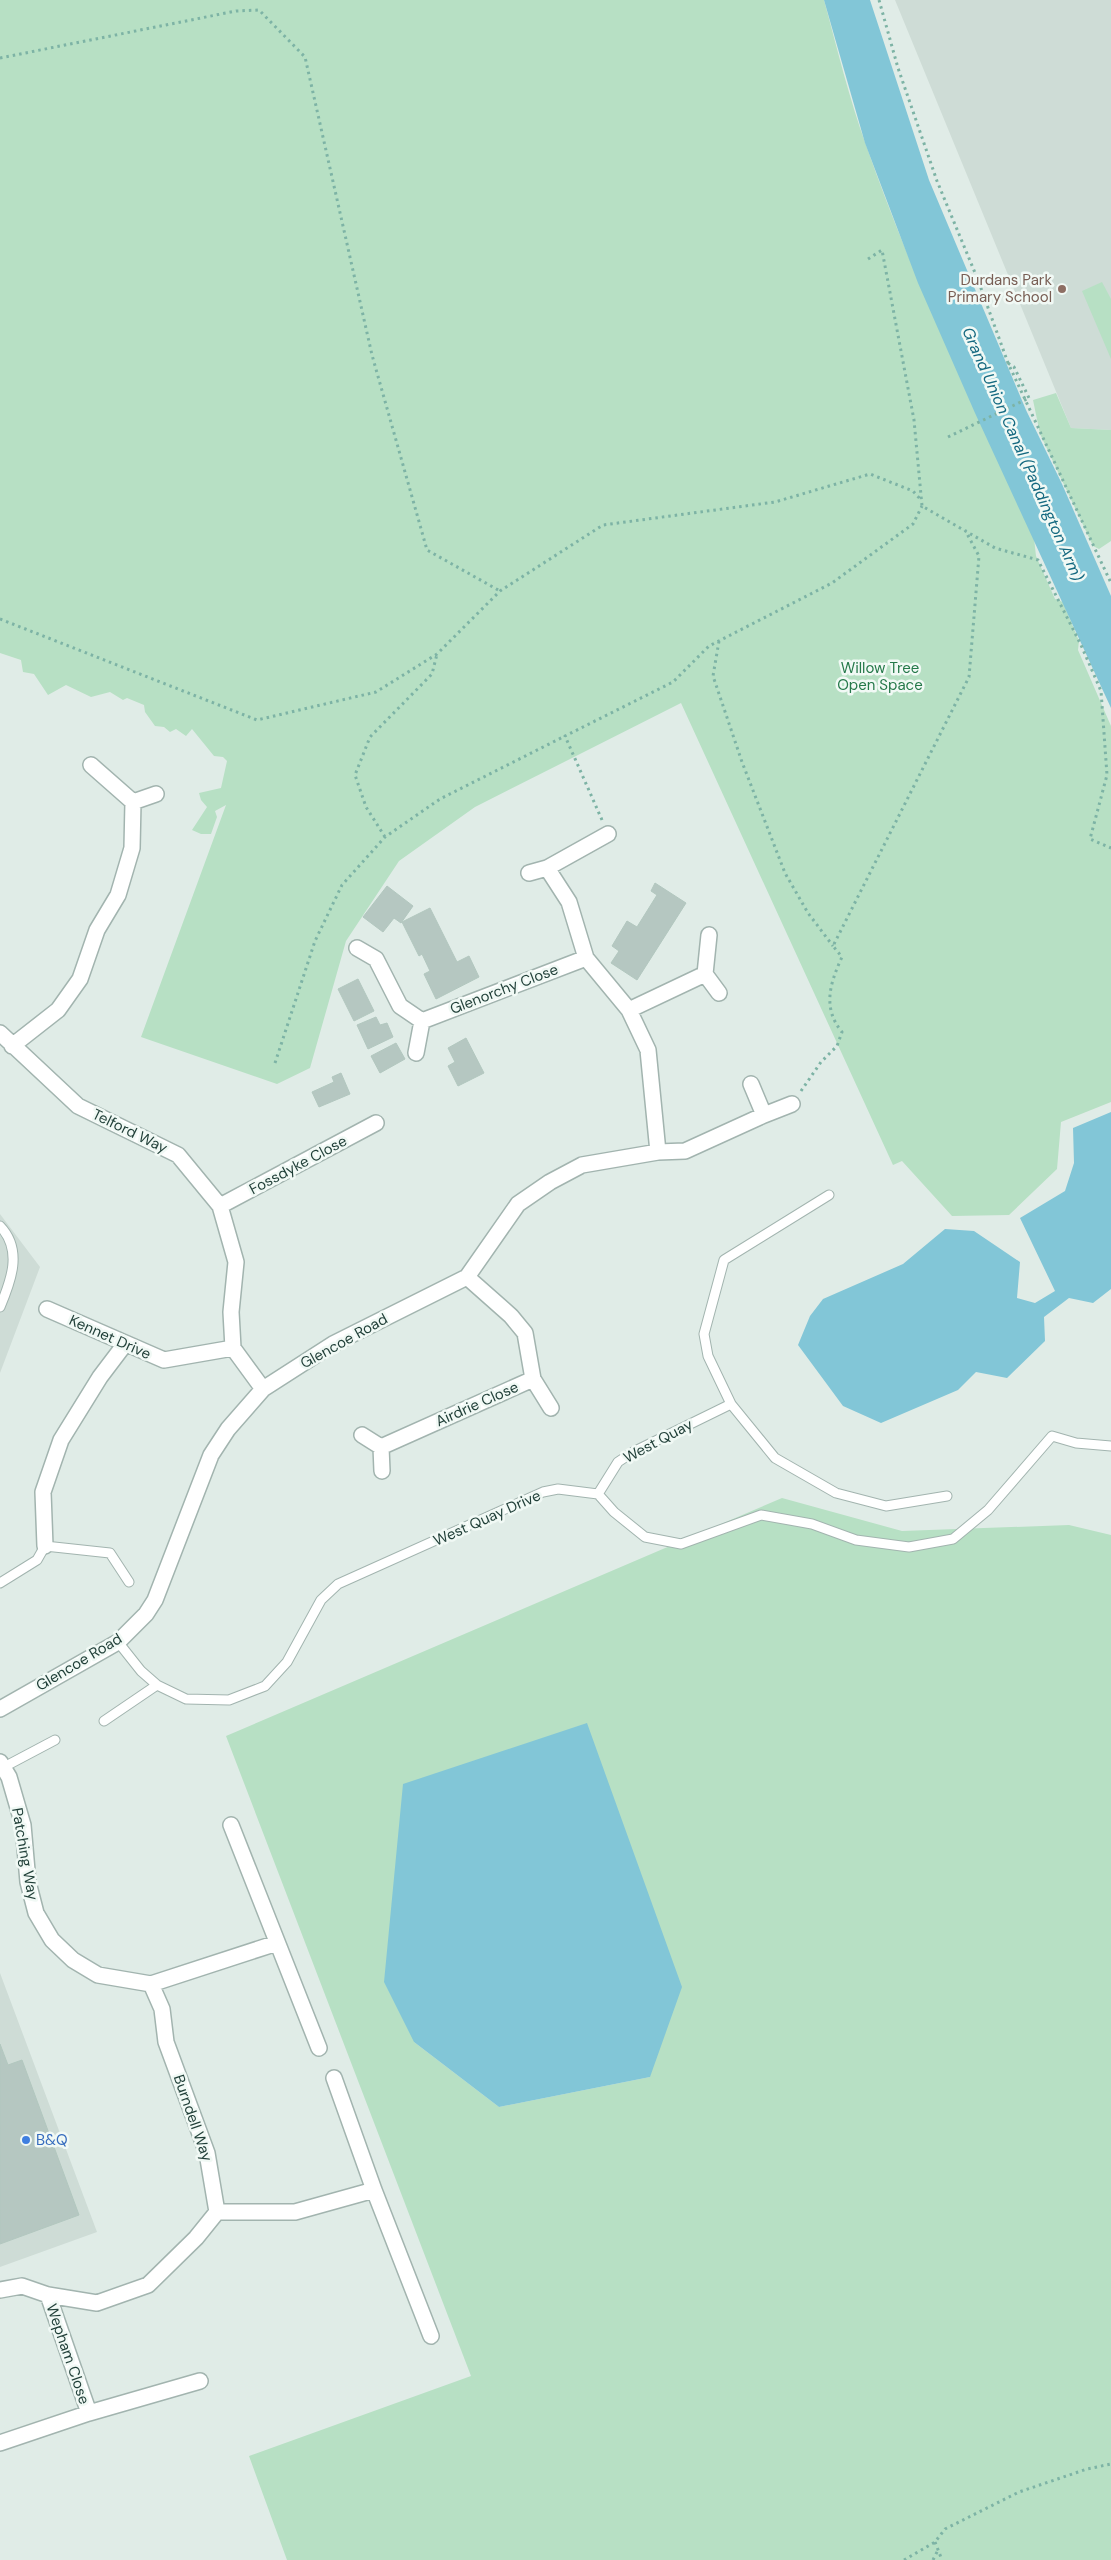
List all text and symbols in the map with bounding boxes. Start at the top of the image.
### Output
place label: Durdans Park Primary School [948,270,1052,307]
marker: Durdans Park Primary School [1056,283,1068,295]
water label: Grand Union Canal (Paddington Arm) [957,324,1089,584]
park label: Willow Tree Open Space [837,658,923,695]
street label: Glenorchy Close [447,959,561,1019]
street label: Telford Way [89,1104,172,1158]
street label: Fossdyke Close [246,1131,350,1199]
street label: Glencoe Road [297,1309,391,1373]
street label: Kennet Drive [66,1310,154,1364]
street label: Airdrie Close [432,1377,522,1431]
street label: West Quay [620,1414,697,1468]
street label: West Quay Drive [430,1485,544,1551]
street label: Glencoe Road [32,1629,126,1695]
street label: Patching Way [7,1806,43,1903]
street label: Burndell Way [169,2072,217,2165]
place label: B&Q [36,2130,68,2150]
marker: B&Q [20,2134,32,2146]
street label: Wepham Close [41,2301,95,2407]

